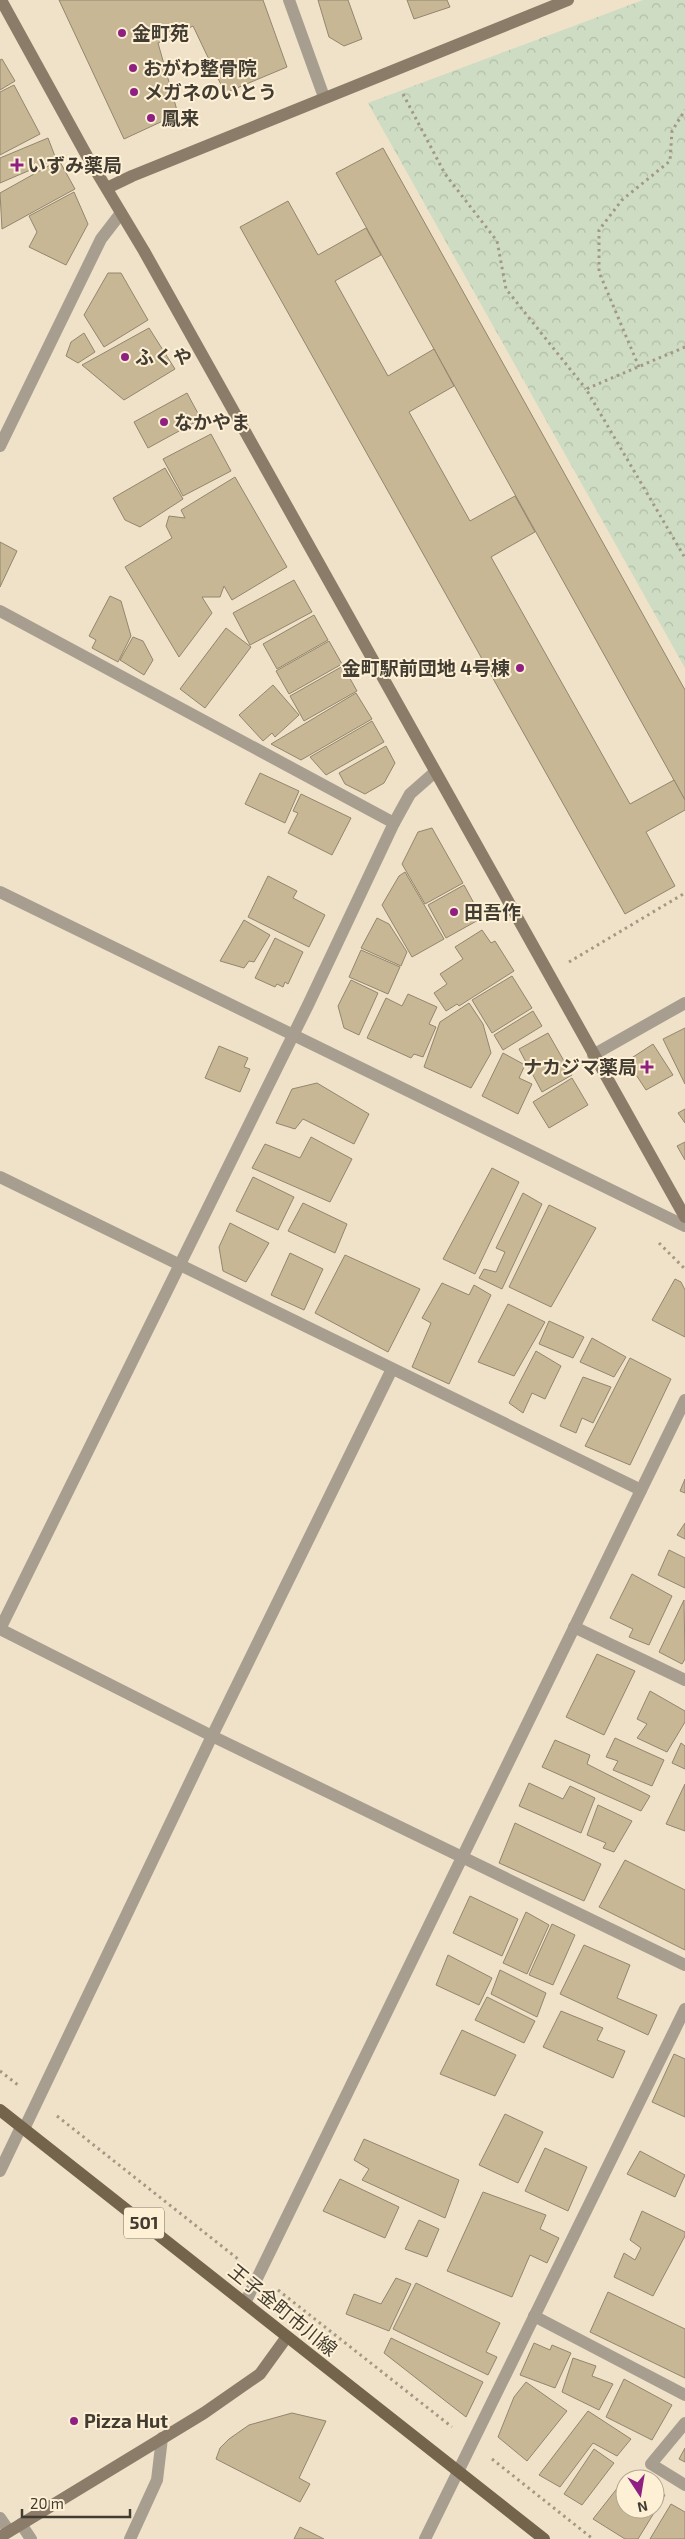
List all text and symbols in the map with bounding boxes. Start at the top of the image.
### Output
place label: 金町苑 [132,21,189,44]
marker: 金町苑 [116,27,128,39]
place label: おがわ整骨院 [143,56,257,79]
marker: おがわ整骨院 [127,62,139,74]
place label: メガネのいとう [144,80,277,103]
marker: メガネのいとう [128,86,140,98]
place label: 鳳来 [161,106,199,129]
marker: 鳳来 [145,112,157,124]
place label: いずみ薬局 [27,153,122,176]
marker: いずみ薬局 [11,159,23,171]
place label: ふくや [135,345,192,368]
marker: ふくや [119,351,131,363]
place label: なかやま [174,410,250,433]
marker: なかやま [158,416,170,428]
place label: 金町駅前団地 4号棟 [342,656,510,679]
marker: 金町駅前団地 4号棟 [514,662,526,674]
place label: 田吾作 [464,900,521,923]
marker: 田吾作 [448,906,460,918]
place label: ナカジマ薬局 [523,1055,637,1078]
marker: ナカジマ薬局 [641,1061,653,1073]
road number: 501 [124,2208,164,2238]
street label: 王子金町市川線 [224,2259,342,2360]
place label: Pizza Hut [84,2409,168,2432]
marker: Pizza Hut [68,2415,80,2427]
north arrow [615,2469,665,2519]
scale bar [22,2486,130,2518]
text: 20 m [30,2494,64,2512]
text: N [636,2498,650,2517]

